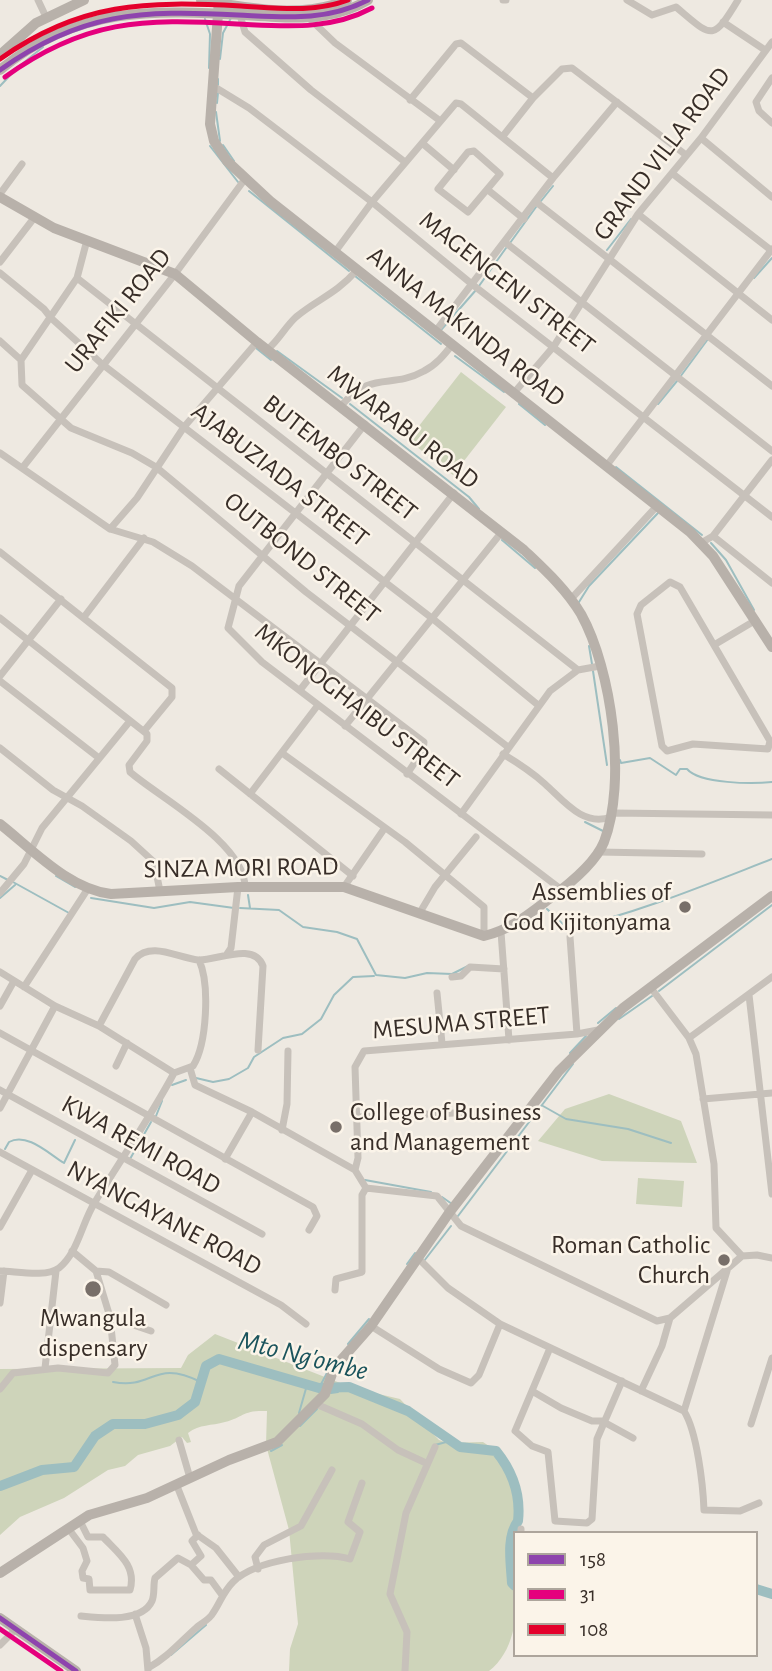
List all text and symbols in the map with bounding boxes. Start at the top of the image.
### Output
street label: GRAND VILLA ROAD [587,61,737,247]
street label: MAGENGENI STREET [413,205,601,361]
street label: ANNA MAKINDA ROAD [361,240,571,414]
street label: URAFIKI ROAD [58,242,178,380]
street label: MWARABU ROAD [321,358,485,496]
street label: BUTEMBO STREET [256,388,424,528]
street label: AJABUZIADA STREET [185,396,375,554]
street label: OUTBOND STREET [218,486,386,630]
street label: MKONOGHAIBU STREET [248,616,466,796]
street label: SINZA MORI ROAD [143,851,339,885]
place label: Assemblies of God Kijitonyama [503,876,671,938]
marker: Assemblies of God Kijitonyama [677,899,693,915]
street label: MESUMA STREET [371,1000,551,1046]
street label: KWA REMI ROAD [56,1088,226,1202]
place label: College of Business and Management [350,1096,541,1158]
marker: College of Business and Management [328,1119,344,1135]
street label: NYANGAYANE ROAD [61,1153,267,1283]
place label: Roman Catholic Church [551,1229,710,1290]
marker: Roman Catholic Church [716,1252,732,1268]
marker: Mwangula dispensary [83,1279,103,1299]
place label: Mwangula dispensary [38,1302,148,1364]
water label: Mto Ng'ombe [235,1324,371,1388]
legend [513,1531,758,1657]
text: 158 [580,1549,606,1570]
text: 31 [580,1584,596,1605]
text: 108 [580,1619,608,1640]

